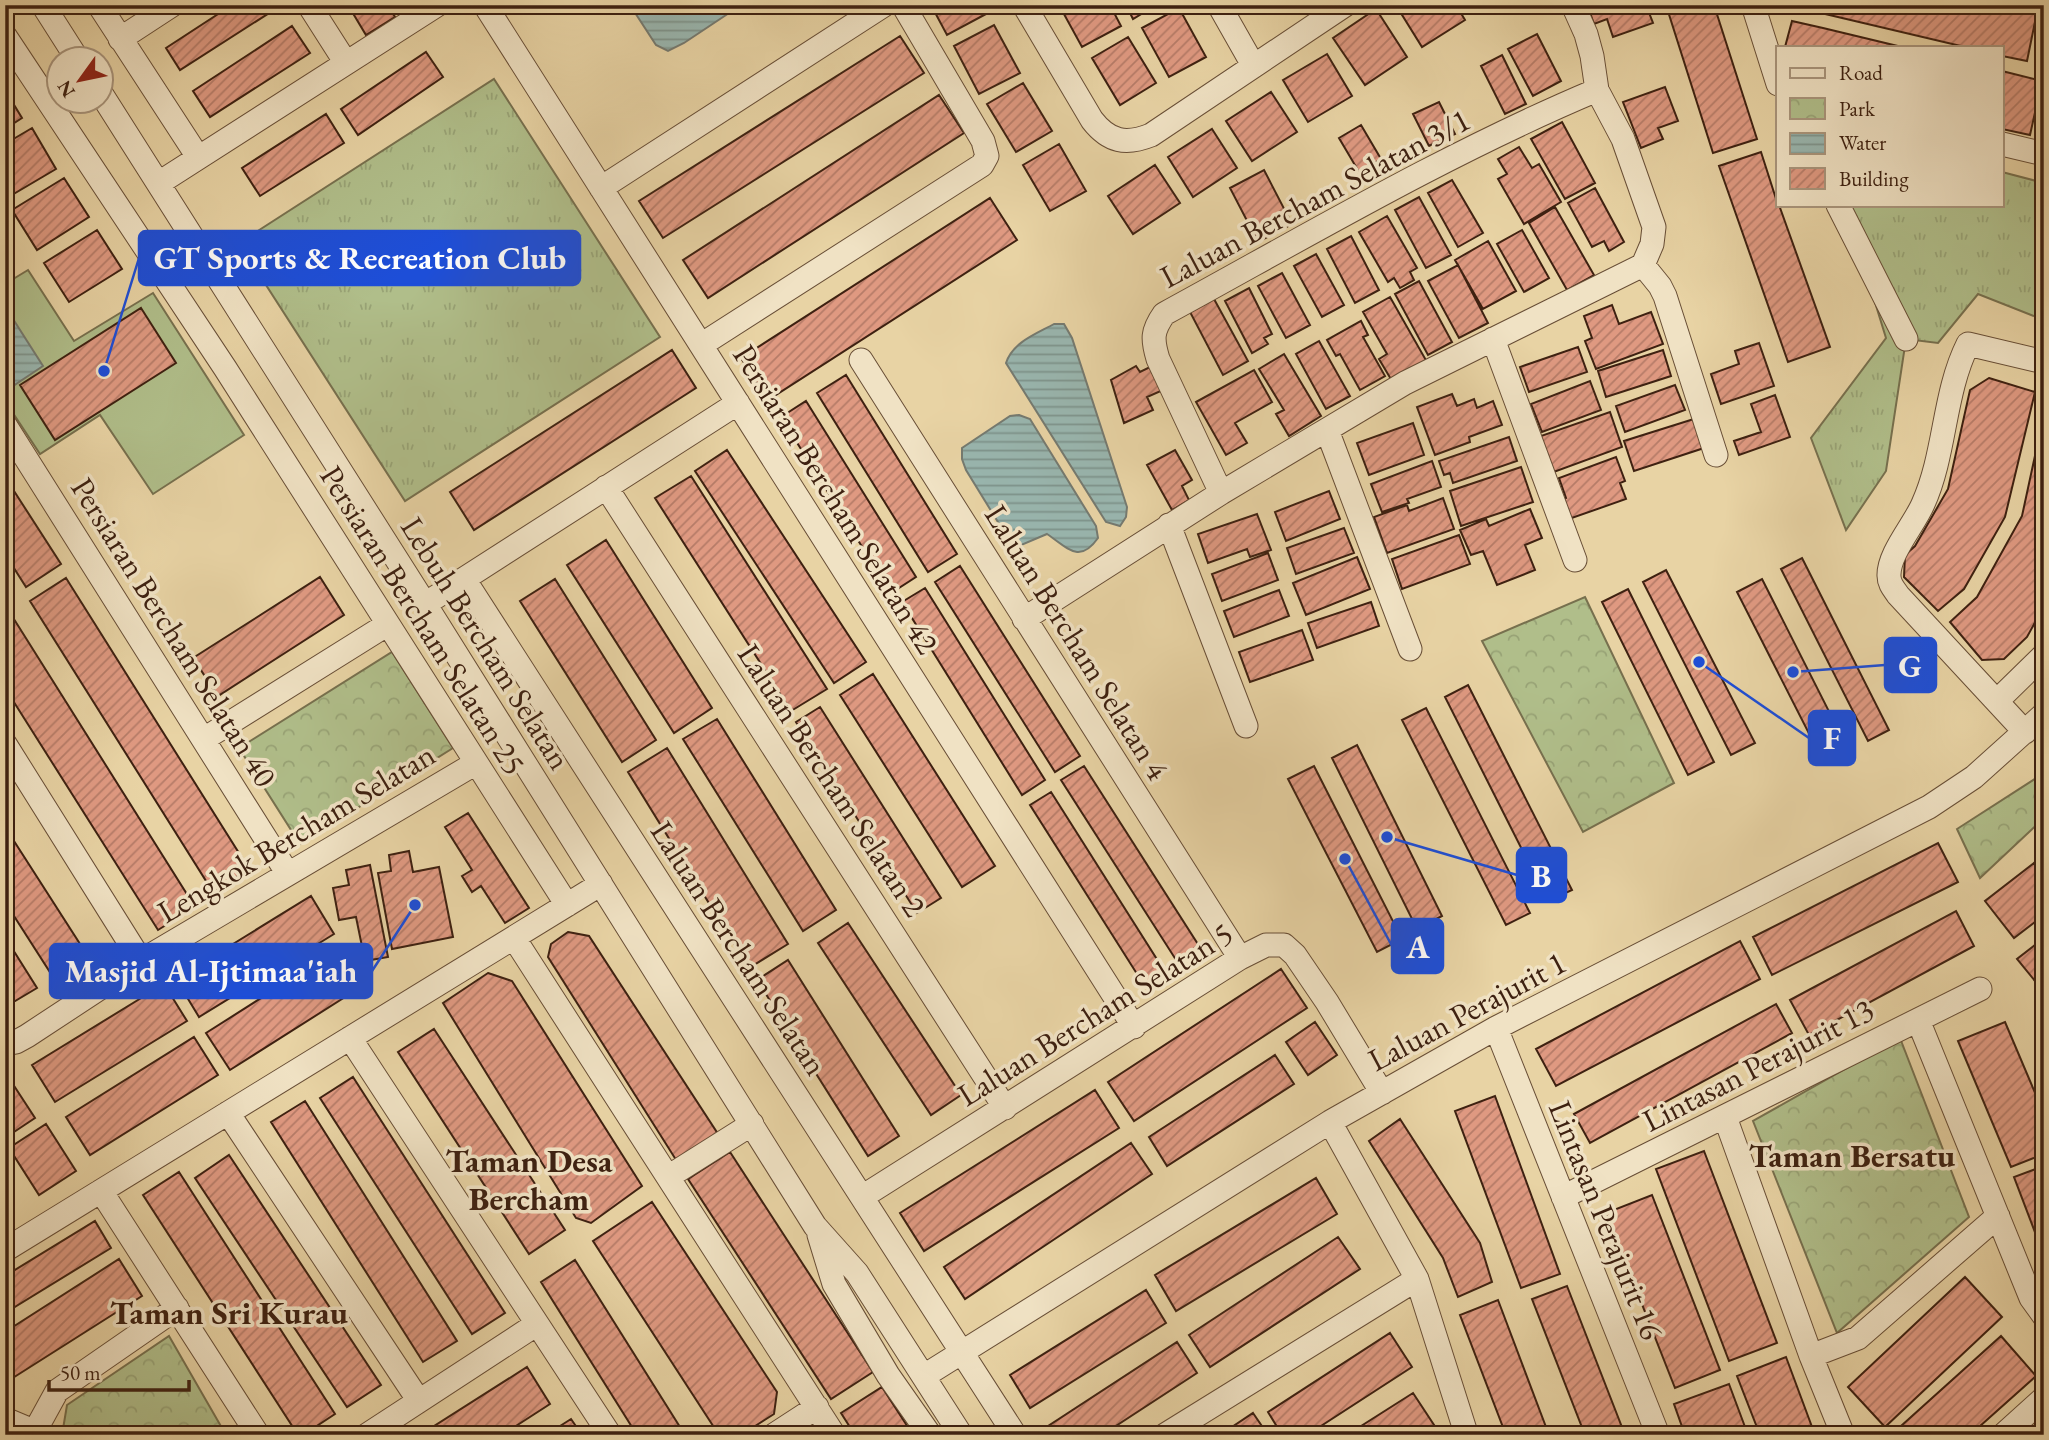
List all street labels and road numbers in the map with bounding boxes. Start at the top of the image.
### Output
street label: Laluan Bercham Selatan 3/1 [1153,98,1477,298]
street label: Persiaran Bercham Selatan 42 [724,336,949,662]
street label: Persiaran Bercham Selatan 25 [311,457,535,783]
street label: Persiaran Bercham Selatan 40 [62,469,286,795]
street label: Laluan Bercham Selatan 4 [975,497,1179,788]
street label: Lebuh Bercham Selatan [391,509,581,777]
street label: Laluan Bercham Selatan 2 [728,636,936,925]
street label: Lengkok Bercham Selatan [149,733,443,933]
street label: Laluan Bercham Selatan [641,813,837,1083]
street label: Laluan Bercham Selatan 5 [950,912,1240,1116]
street label: Laluan Perajurit 1 [1361,941,1573,1081]
street label: Lintasan Perajurit 13 [1635,989,1881,1141]
street label: Lintasan Perajurit 16 [1539,1094,1673,1346]

